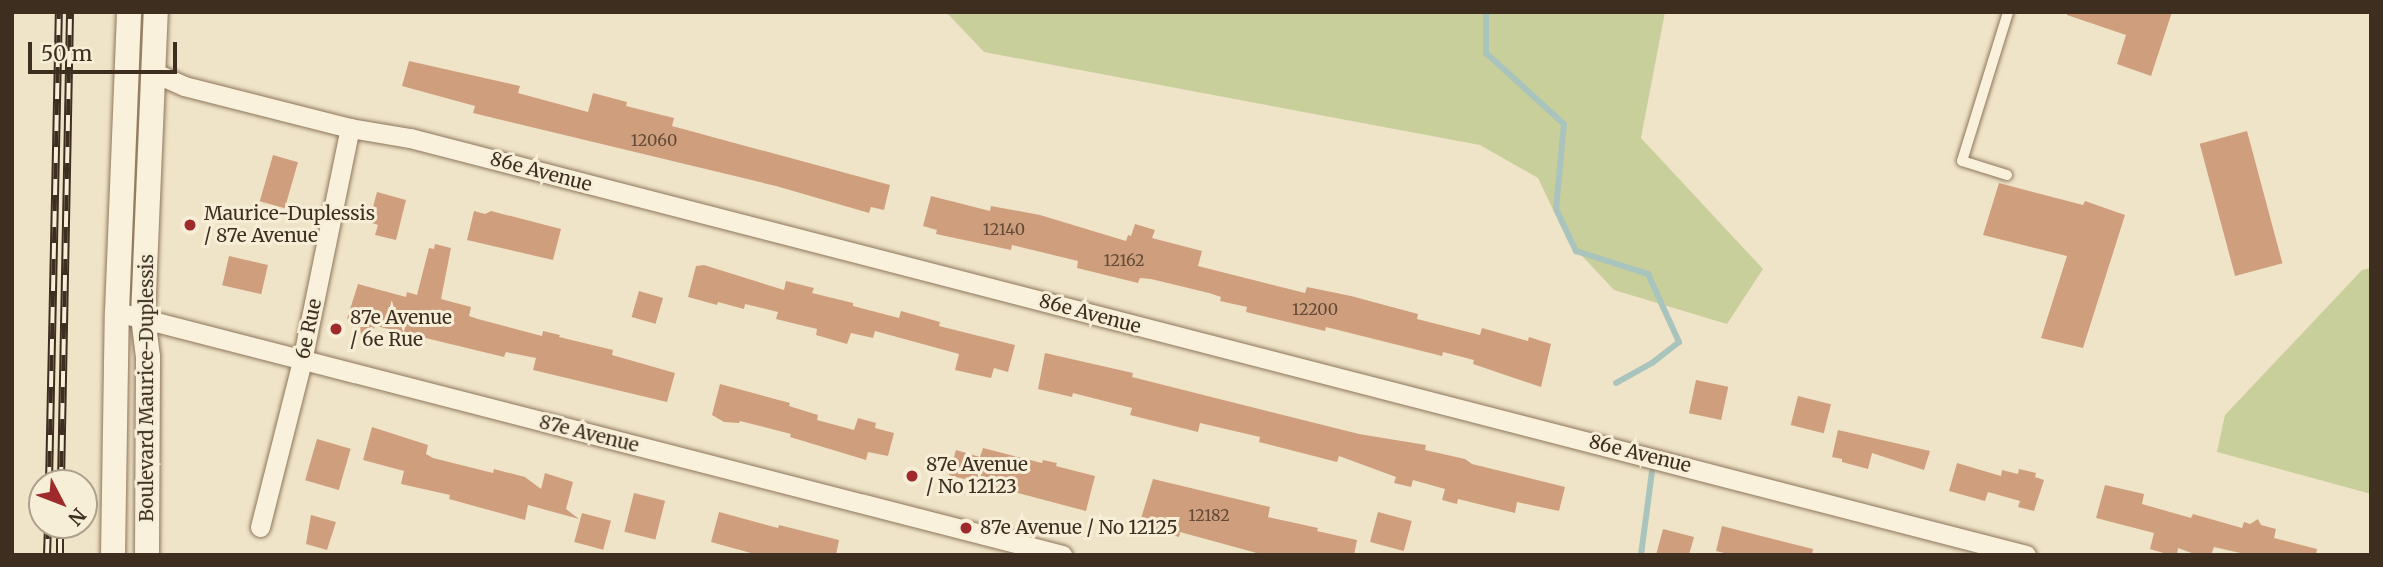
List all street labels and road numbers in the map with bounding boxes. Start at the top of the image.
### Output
street label: 86e Avenue [488,147,594,197]
street label: Boulevard Maurice-Duplessis [136,254,158,522]
street label: 86e Avenue [1037,289,1143,339]
street label: 6e Rue [292,297,326,361]
street label: 87e Avenue [537,411,641,457]
street label: 86e Avenue [1587,430,1693,478]

